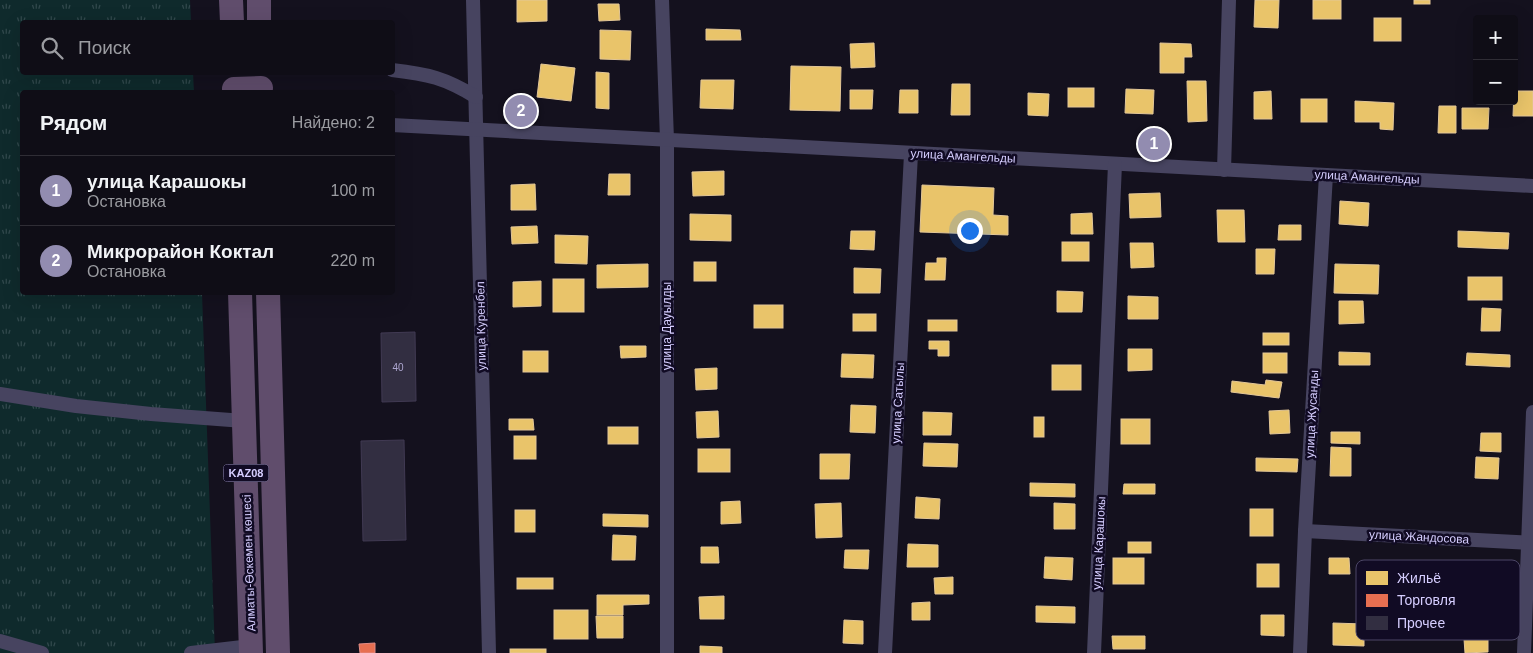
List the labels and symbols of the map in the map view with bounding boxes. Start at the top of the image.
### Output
pin: 2 [505,92,537,130]
pin: 1 [1138,125,1170,163]
street label: улица Амангельды [910,146,1016,166]
street label: улица Амангельды [1314,167,1420,187]
your location [957,218,983,244]
street label: улица Куренбел [473,281,489,371]
street label: улица Дауылды [660,282,674,370]
house number: 40 [392,362,404,373]
street label: улица Сатылы [889,362,907,444]
street label: улица Жусанды [1303,370,1321,458]
road number: KAZ08 [224,464,268,482]
street label: Алматы-Өскемен көшесі [240,494,258,632]
street label: улица Карашокы [1090,496,1108,590]
street label: улица Жандосова [1369,527,1470,547]
legend [1356,560,1520,640]
text: Жильё [1397,570,1441,586]
text: Торговля [1397,592,1455,608]
text: Прочее [1397,615,1445,631]

